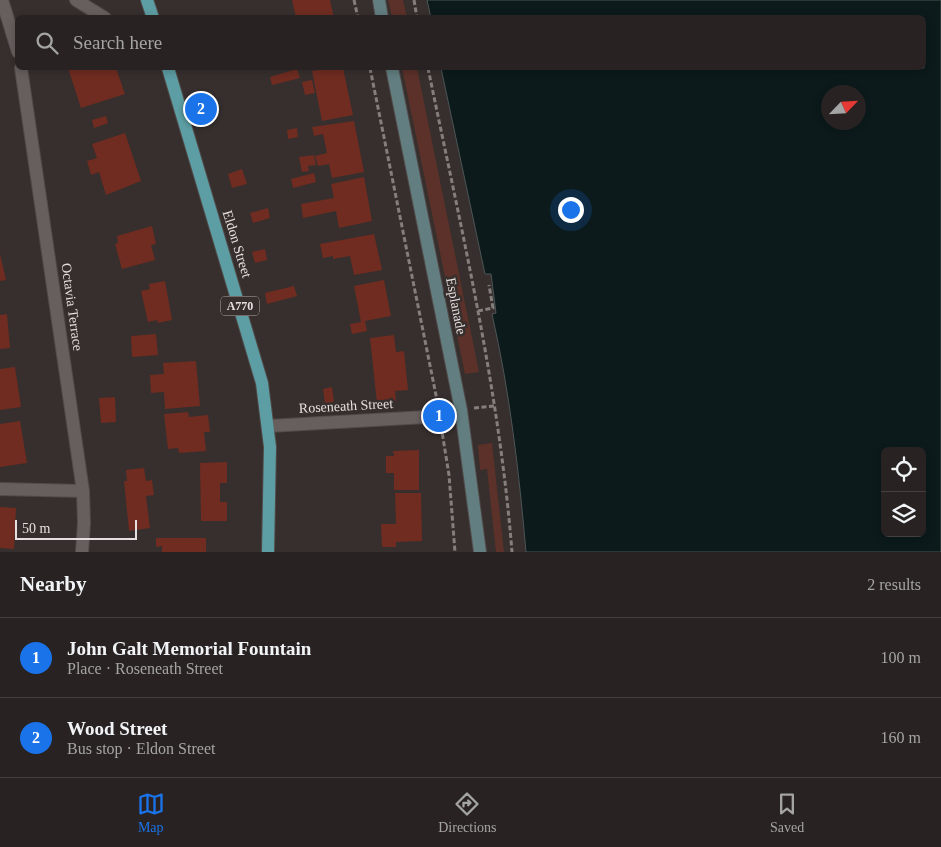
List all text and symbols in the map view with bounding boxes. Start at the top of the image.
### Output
search box [15,15,926,70]
icon: search [33,29,61,57]
text: Search here [73,32,162,53]
north arrow [821,85,866,130]
pin: 2 [185,90,217,128]
your location [558,197,584,223]
street label: Eldon Street [220,209,254,280]
street label: Octavia Terrace [58,262,86,352]
street label: Esplanade [443,276,469,336]
road number: A770 [221,296,259,316]
street label: Roseneath Street [298,396,394,416]
pin: 1 [423,397,455,435]
map controls [881,447,926,537]
button: locate [881,447,926,492]
button: layers [881,492,926,537]
scale bar [15,517,138,540]
text: 50 m [22,521,50,536]
text: Nearby [20,572,87,596]
text: 2 results [867,576,921,593]
text: John Galt Memorial Fountain [67,638,311,659]
text: 1 [32,649,40,666]
text: 100 m [881,649,921,666]
text: Place · Roseneath Street [67,660,223,677]
text: Wood Street [67,718,167,739]
text: 2 [32,729,40,746]
text: 160 m [881,729,921,746]
text: Bus stop · Eldon Street [67,740,215,757]
tab: Map [137,790,165,836]
tab: Directions [438,790,497,836]
tab: Saved [770,790,804,836]

